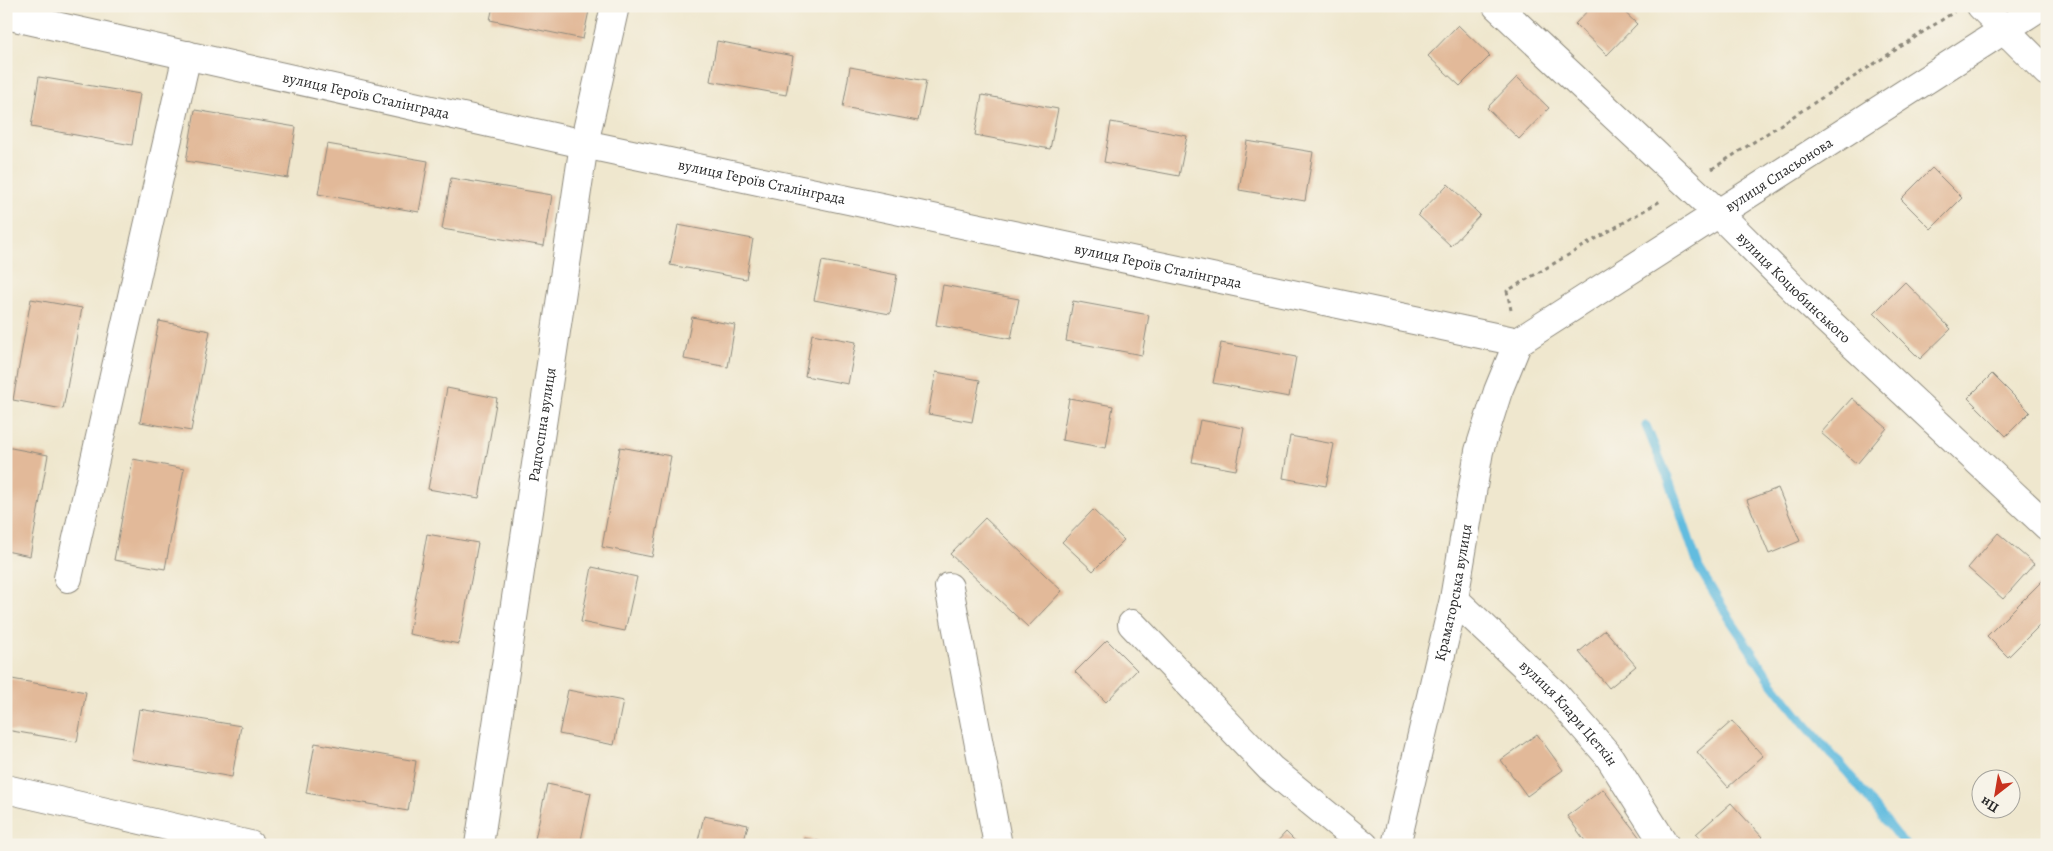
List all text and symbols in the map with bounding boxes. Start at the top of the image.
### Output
street label: вулиця Героїв Сталінграда [281,67,452,124]
street label: вулиця Спасьонова [1721,132,1837,216]
street label: вулиця Героїв Сталінграда [676,154,847,209]
street label: вулиця Коцюбинського [1732,227,1855,348]
street label: вулиця Героїв Сталінграда [1072,238,1244,293]
street label: Радгоспна вулиця [524,366,560,483]
street label: Краматорська вулиця [1430,522,1477,663]
street label: вулиця Клари Цеткін [1515,656,1623,770]
north arrow [1970,768,2020,818]
text: Пн [1977,792,2002,818]

